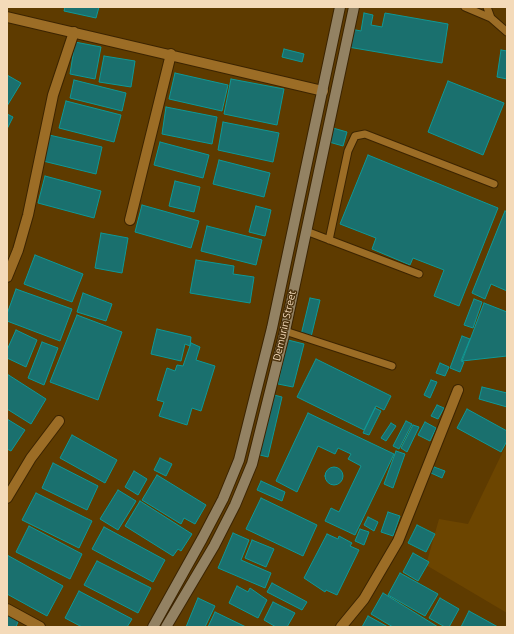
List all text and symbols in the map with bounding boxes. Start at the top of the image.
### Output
street label: Demurin Street [271,290,299,362]

